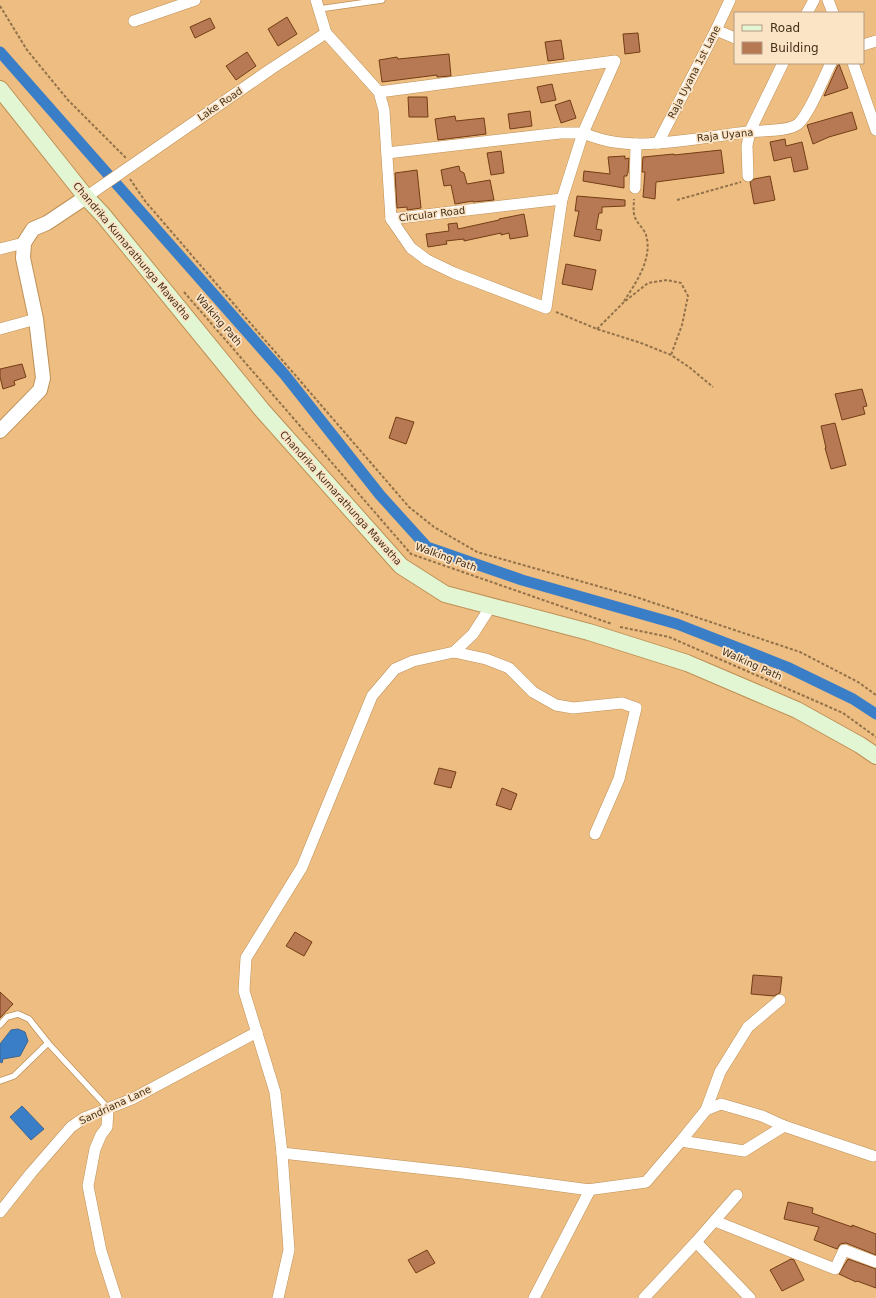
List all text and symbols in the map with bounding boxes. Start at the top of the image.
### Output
legend [734,12,864,64]
text: Road [770,21,800,35]
street label: Raja Uyana 1st Lane [666,24,722,120]
text: Building [770,41,819,55]
street label: Lake Road [196,85,244,123]
street label: Raja Uyana [696,127,754,143]
street label: Chandrika Kumarathunga Mawatha [71,180,193,322]
street label: Circular Road [398,204,466,224]
street label: Walking Path [194,292,244,348]
street label: Chandrika Kumarathunga Mawatha [278,429,404,567]
street label: Walking Path [414,541,478,573]
street label: Walking Path [720,646,784,682]
street label: Sandriana Lane [77,1084,153,1126]

